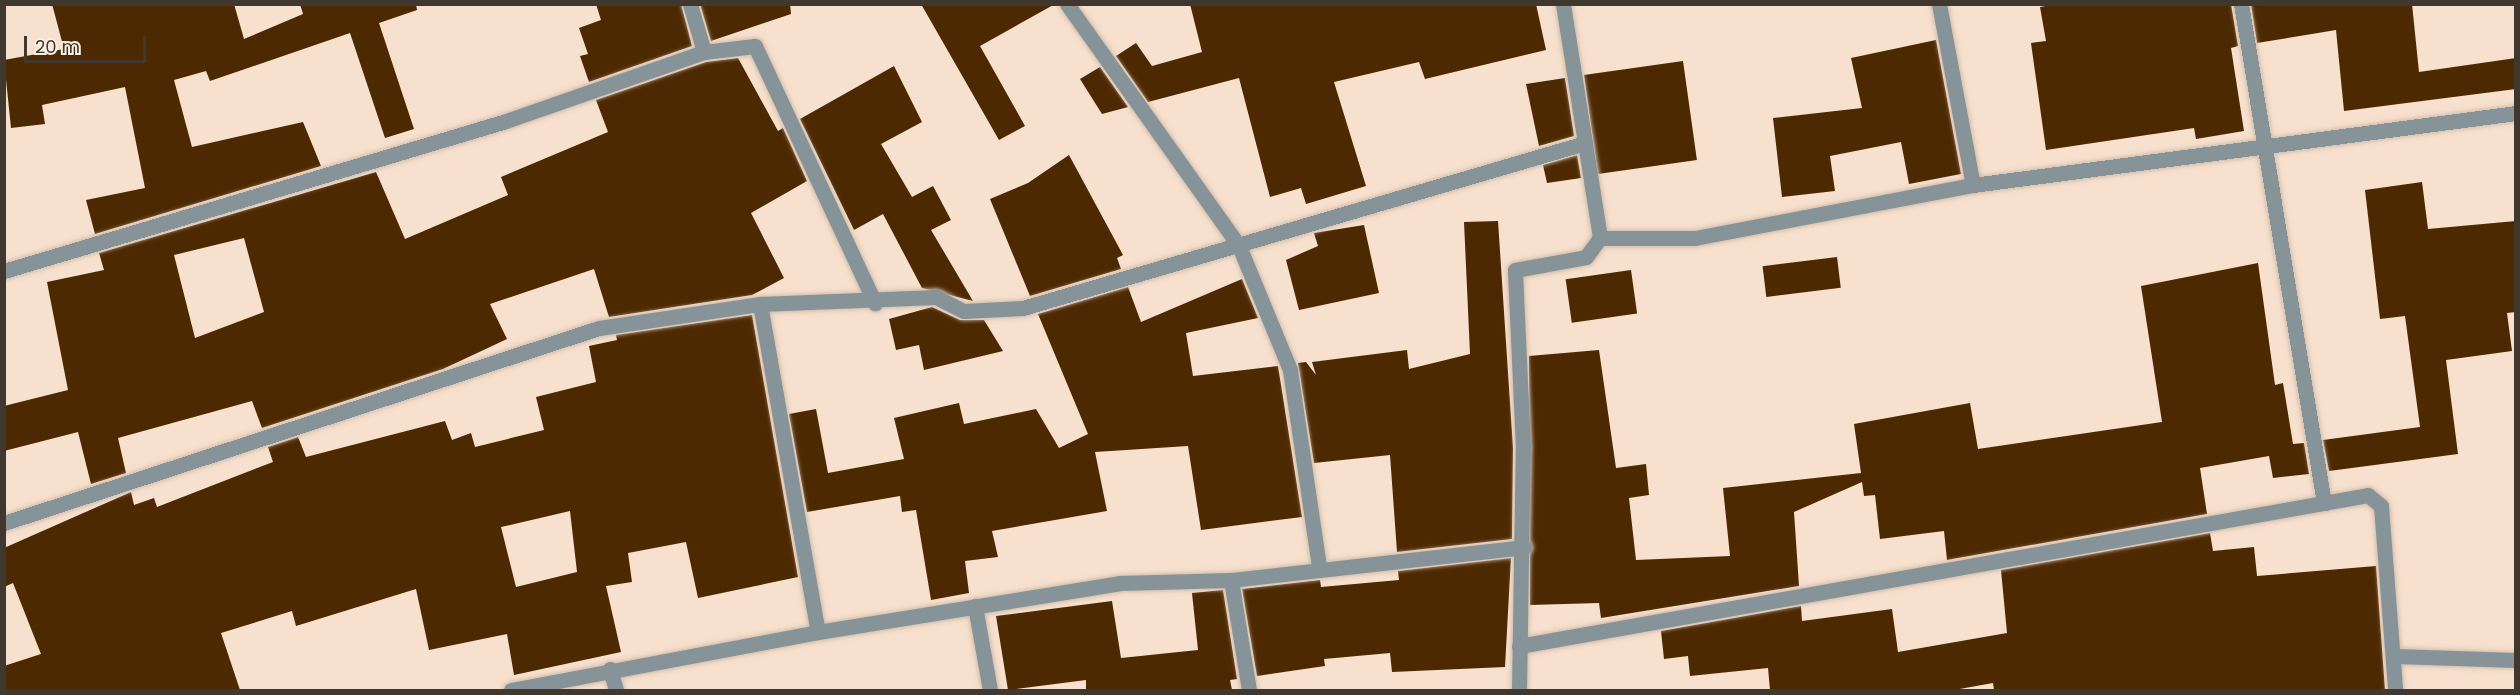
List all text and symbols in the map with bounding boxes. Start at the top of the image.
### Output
scale bar [27,24,148,62]
text: 20 m [35,34,80,59]

